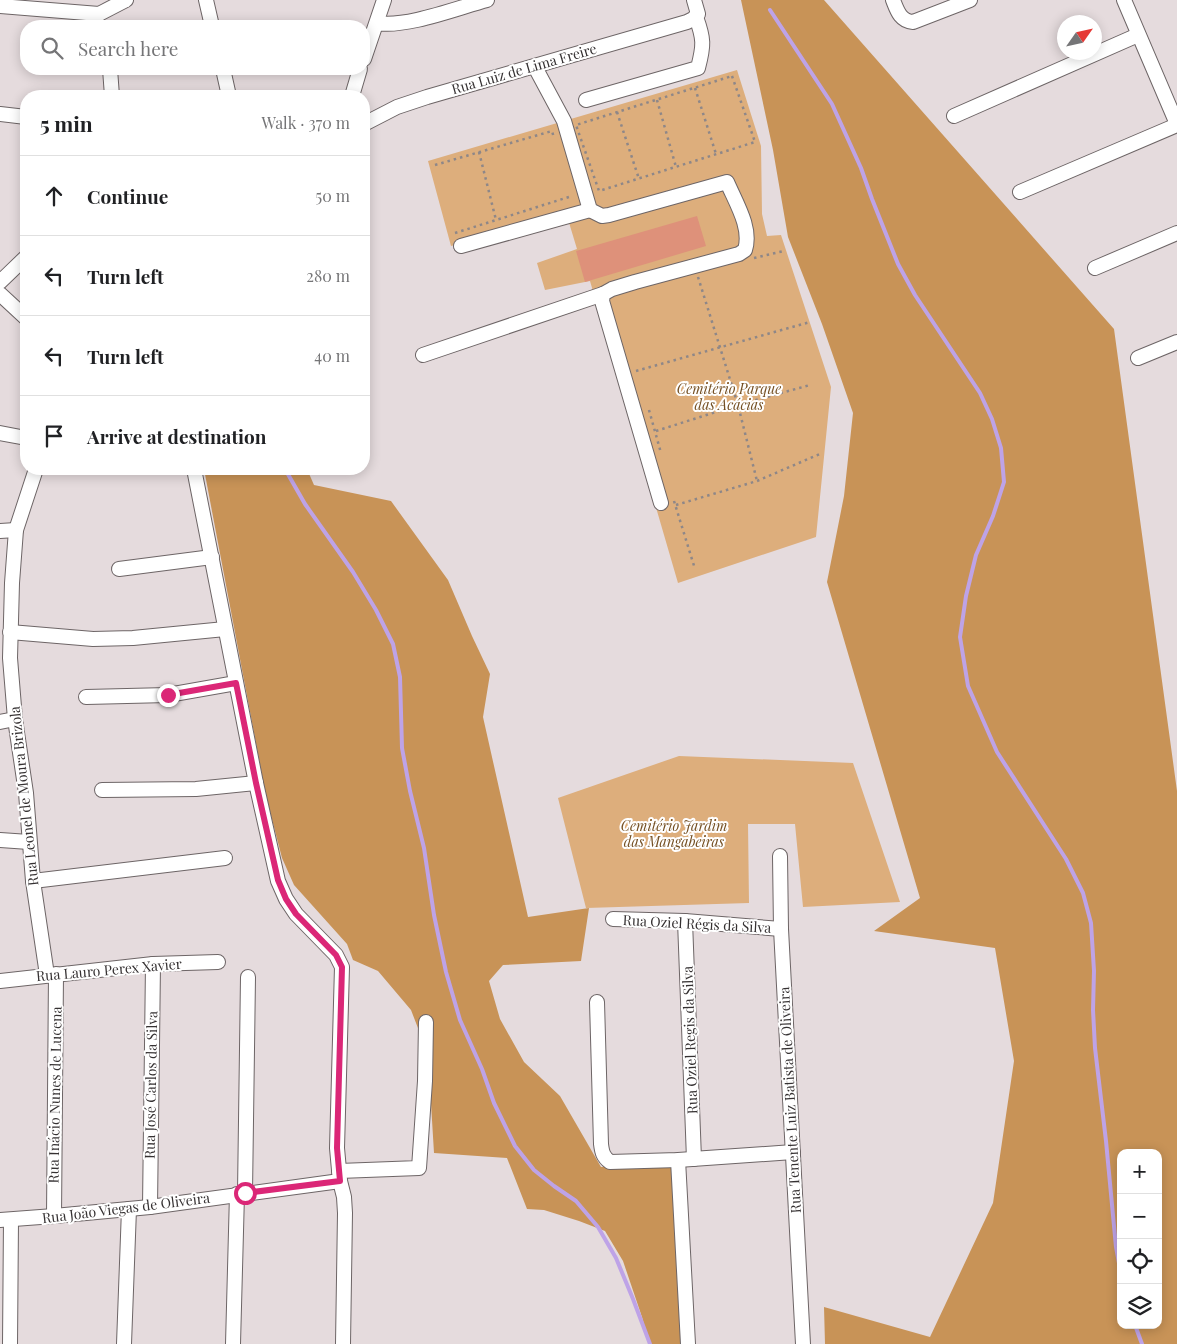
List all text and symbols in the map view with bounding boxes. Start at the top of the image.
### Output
north arrow [1057,15,1102,60]
search box [20,20,370,75]
icon: search [38,34,66,62]
text: Search here [78,35,178,61]
street label: Rua Luiz de Lima Freire [449,39,599,98]
text: 5 min [40,109,93,137]
text: Walk · 370 m [261,112,350,133]
icon: ahead [40,182,68,210]
text: Continue [87,183,168,209]
text: 50 m [316,185,350,206]
icon: left [40,262,68,290]
text: Turn left [87,263,164,289]
text: 280 m [306,265,350,286]
icon: left [40,342,68,370]
text: Turn left [87,343,164,369]
text: 40 m [314,345,350,366]
park label: Cemitério Parque das Acácias [677,379,781,414]
icon: arrive [40,422,68,450]
text: Arrive at destination [87,423,267,449]
route end [157,684,180,707]
street label: Rua Leonel de Moura Brizola [5,705,42,887]
park label: Cemitério Jardim das Mangabeiras [621,816,727,851]
street label: Rua Oziel Régis da Silva [622,910,772,937]
street label: Rua Lauro Perex Xavier [35,954,183,985]
street label: Rua Oziel Regis da Silva [677,965,702,1115]
street label: Rua Tenente Luiz Batista de Oliveira [774,986,805,1214]
street label: Rua Inácio Nunes de Lucena [43,1006,66,1184]
street label: Rua José Carlos da Silva [140,1011,161,1159]
map controls [1117,1149,1162,1329]
button: + [1117,1149,1162,1194]
route start [234,1182,257,1205]
street label: Rua João Viegas de Oliveira [41,1188,211,1227]
button: − [1117,1194,1162,1239]
button: locate [1117,1239,1162,1284]
button: layers [1117,1284,1162,1329]

